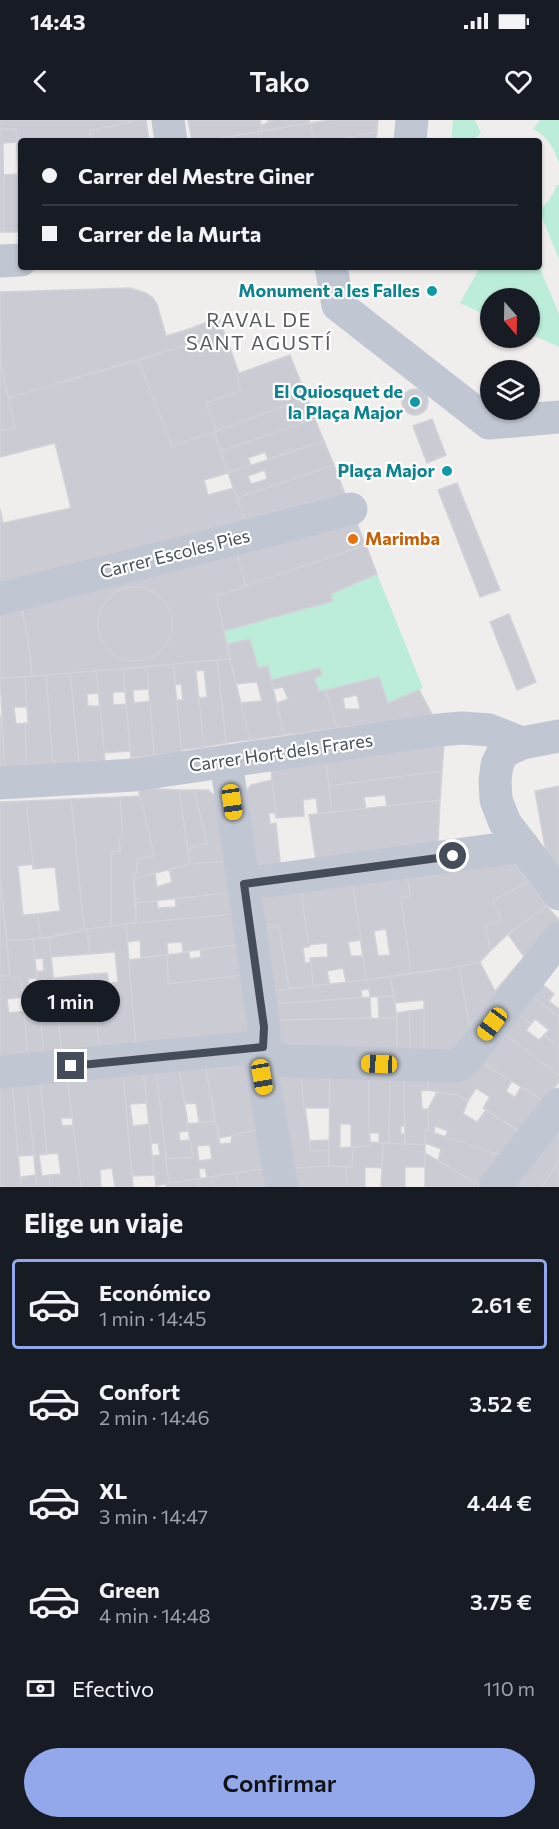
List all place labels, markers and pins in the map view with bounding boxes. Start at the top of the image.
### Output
place label: Monument a les Falles [238,279,420,301]
marker: Monument a les Falles [425,284,439,298]
place label: El Quiosquet de la Plaça Major [274,380,404,423]
marker: El Quiosquet de la Plaça Major [408,395,422,409]
place label: Plaça Major [337,459,436,481]
marker: Plaça Major [440,464,454,478]
place label: Marimba [365,527,440,549]
marker: Marimba [346,532,360,546]

